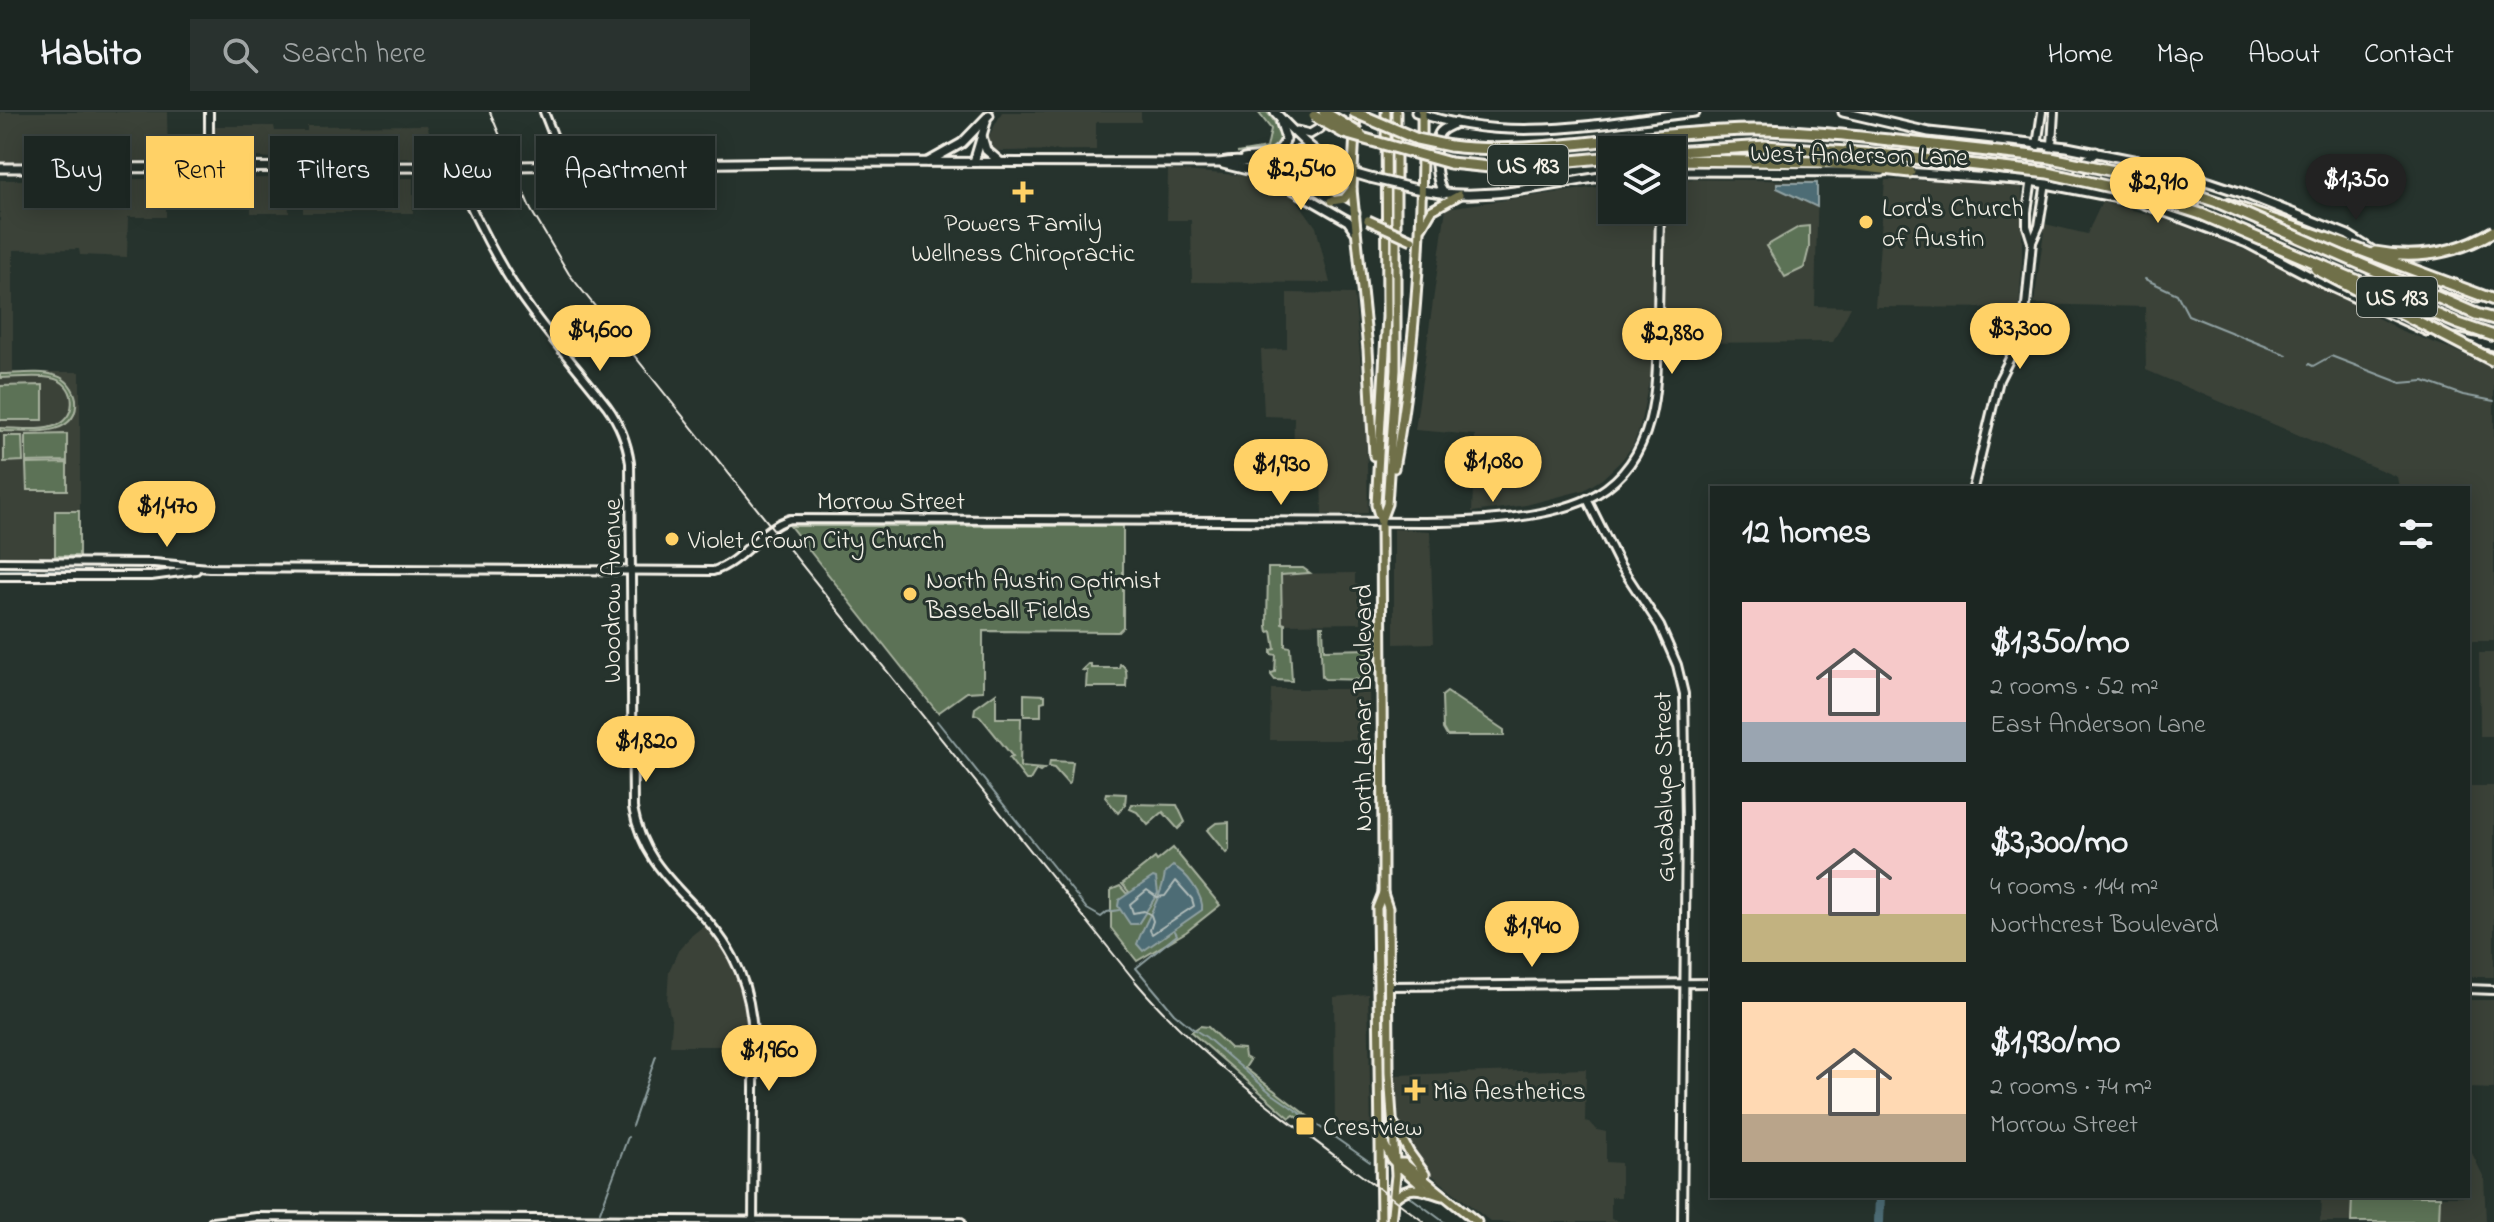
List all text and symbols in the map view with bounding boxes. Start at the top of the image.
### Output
search box [190,19,750,91]
text: Habito [40,27,142,83]
icon: search [218,33,262,77]
text: Search here [282,33,426,77]
text: Home [2047,35,2113,76]
text: Map [2157,35,2204,76]
text: About [2248,35,2320,76]
text: Contact [2364,35,2454,76]
chip: Buy [24,136,130,208]
chip: Rent [146,136,254,208]
chip: Filters [270,136,398,208]
chip: New [414,136,520,208]
chip: Apartment [536,136,715,208]
map controls [1598,136,1686,224]
button: layers [1598,136,1686,224]
street label: West Anderson Lane [1750,136,1968,178]
pin: $2,540 [1236,144,1366,212]
road number: US 183 [1488,145,1568,185]
text: $2,540 [1266,151,1336,189]
pin: $1,350 [2291,154,2421,222]
pin: $2,910 [2093,157,2223,225]
text: $1,350 [2323,161,2389,199]
text: $2,910 [2128,164,2188,202]
marker: Powers Family Wellness Chiropractic [1012,181,1034,203]
place label: Lord's Church of Austin [1882,191,2024,259]
place label: Powers Family Wellness Chiropractic [911,206,1135,274]
marker: Lord's Church of Austin [1857,213,1875,231]
road number: US 183 [2357,277,2437,317]
pin: $3,300 [1955,303,2085,371]
pin: $4,600 [535,305,665,373]
pin: $2,880 [1607,308,1737,376]
text: $3,300 [1988,310,2052,348]
text: $4,600 [568,312,632,350]
text: $2,880 [1640,315,1704,353]
pin: $1,080 [1428,436,1558,504]
pin: $1,930 [1216,439,1346,507]
text: $1,080 [1463,443,1523,481]
text: $1,930 [1252,446,1310,484]
pin: $1,470 [102,481,232,549]
street label: Morrow Street [817,484,965,522]
text: $1,470 [136,488,198,526]
street label: Woodrow Avenue [595,498,633,683]
text: 12 homes [1742,509,1871,559]
icon: filters [2394,512,2438,556]
place label: Violet Crown City Church [687,523,944,561]
marker: Violet Crown City Church [663,530,681,548]
place label: North Austin Optimist Baseball Fields [925,563,1161,631]
street label: North Lamar Boulevard [1346,584,1384,832]
marker: North Austin Optimist Baseball Fields [901,585,919,603]
text: $1,350/mo [1990,619,2130,669]
icon: home [1806,634,1902,730]
text: 2 rooms · 52 m² [1990,669,2159,707]
street label: Guadalupe Street [1645,691,1687,883]
text: East Anderson Lane [1990,707,2206,745]
pin: $1,820 [581,716,711,784]
text: $1,820 [615,723,677,761]
text: $3,300/mo [1990,819,2128,869]
icon: home [1806,834,1902,930]
text: 4 rooms · 144 m² [1990,869,2158,907]
pin: $1,940 [1467,901,1597,969]
text: Northcrest Boulevard [1990,907,2219,945]
text: $1,940 [1503,908,1561,946]
text: $1,930/mo [1990,1019,2121,1069]
pin: $1,960 [704,1025,834,1093]
text: $1,960 [740,1032,798,1070]
icon: home [1806,1034,1902,1130]
text: 2 rooms · 74 m² [1990,1069,2152,1107]
place label: Mia Aesthetics [1433,1074,1586,1112]
marker: Mia Aesthetics [1404,1079,1426,1101]
text: Morrow Street [1990,1107,2138,1145]
place label: Crestview [1323,1110,1422,1148]
marker: Crestview [1294,1115,1316,1137]

